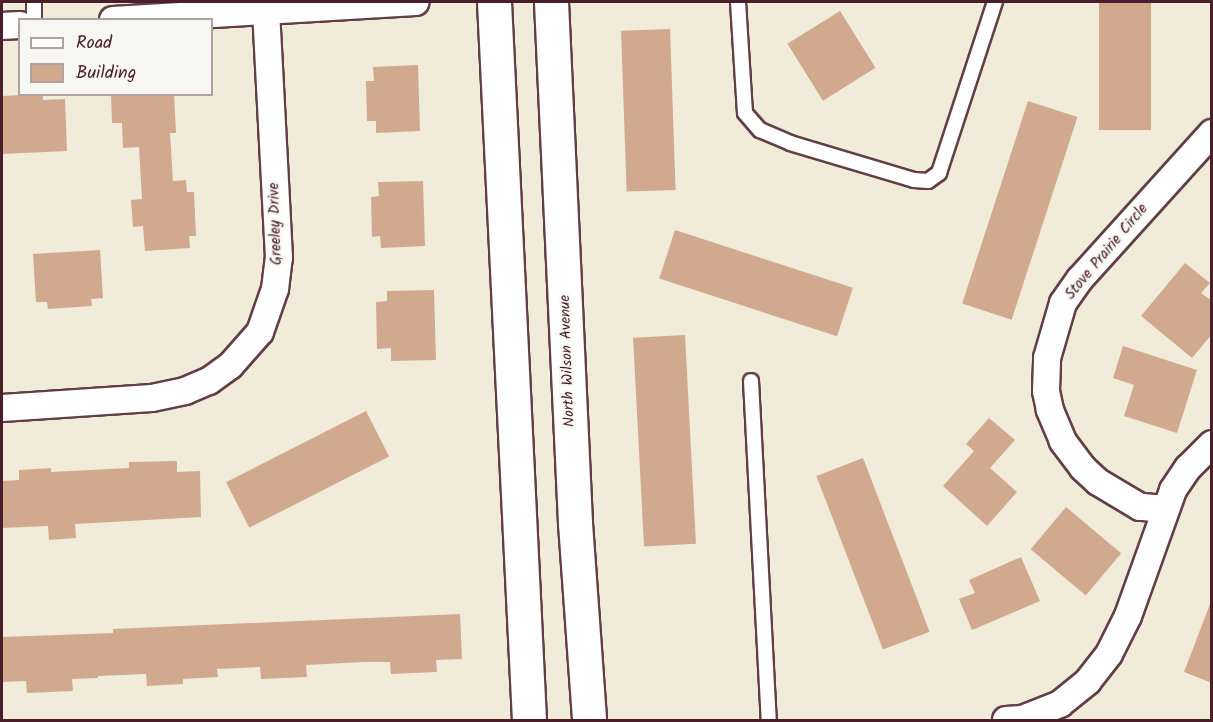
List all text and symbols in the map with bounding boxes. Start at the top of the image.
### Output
legend [18,18,213,96]
text: Road [76,29,112,58]
text: Building [76,59,136,88]
street label: Greeley Drive [266,183,286,265]
street label: Stove Prairie Circle [1062,201,1152,303]
street label: North Wilson Avenue [557,295,579,427]

